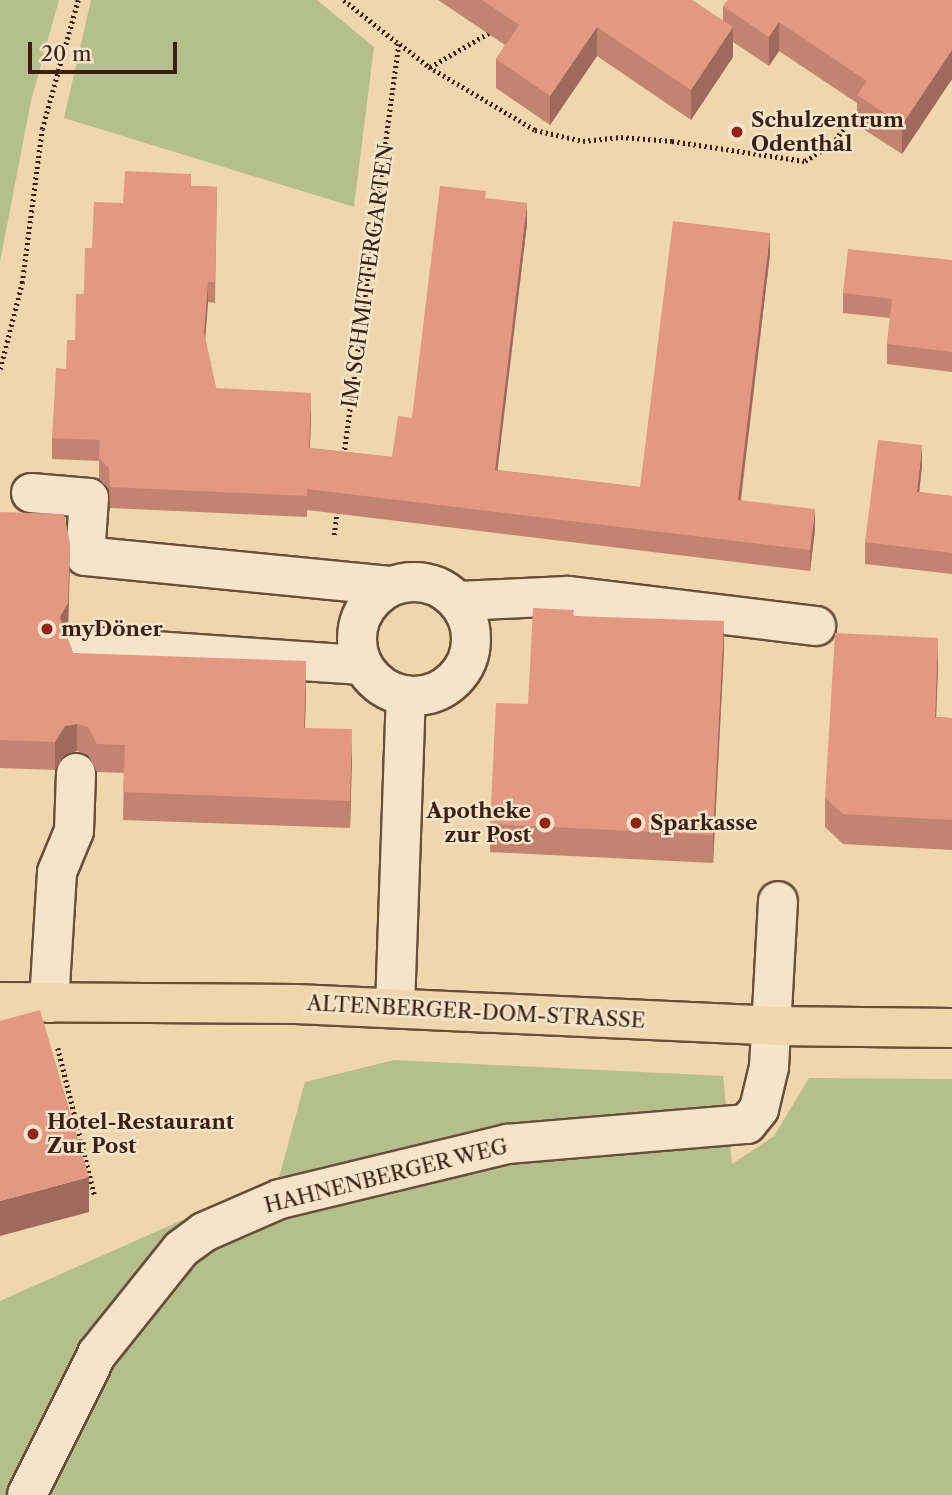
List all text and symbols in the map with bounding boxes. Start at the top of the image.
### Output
scale bar [32,28,180,72]
text: 20 m [41,41,92,66]
place label: Schulzentrum Odenthal [751,107,904,157]
marker: Schulzentrum Odenthal [729,124,745,140]
street label: IM SCHMITTERGARTEN [337,142,399,410]
place label: myDöner [61,616,163,642]
marker: myDöner [39,621,55,637]
place label: Apotheke zur Post [426,798,531,848]
place label: Sparkasse [650,810,758,836]
marker: Apotheke zur Post [537,815,553,831]
marker: Sparkasse [628,815,644,831]
street label: ALTENBERGER-DOM-STRASSE [306,991,646,1033]
place label: Hotel-Restaurant Zur Post [47,1109,234,1159]
marker: Hotel-Restaurant Zur Post [25,1126,41,1142]
street label: HAHNENBERGER WEG [261,1133,511,1219]

